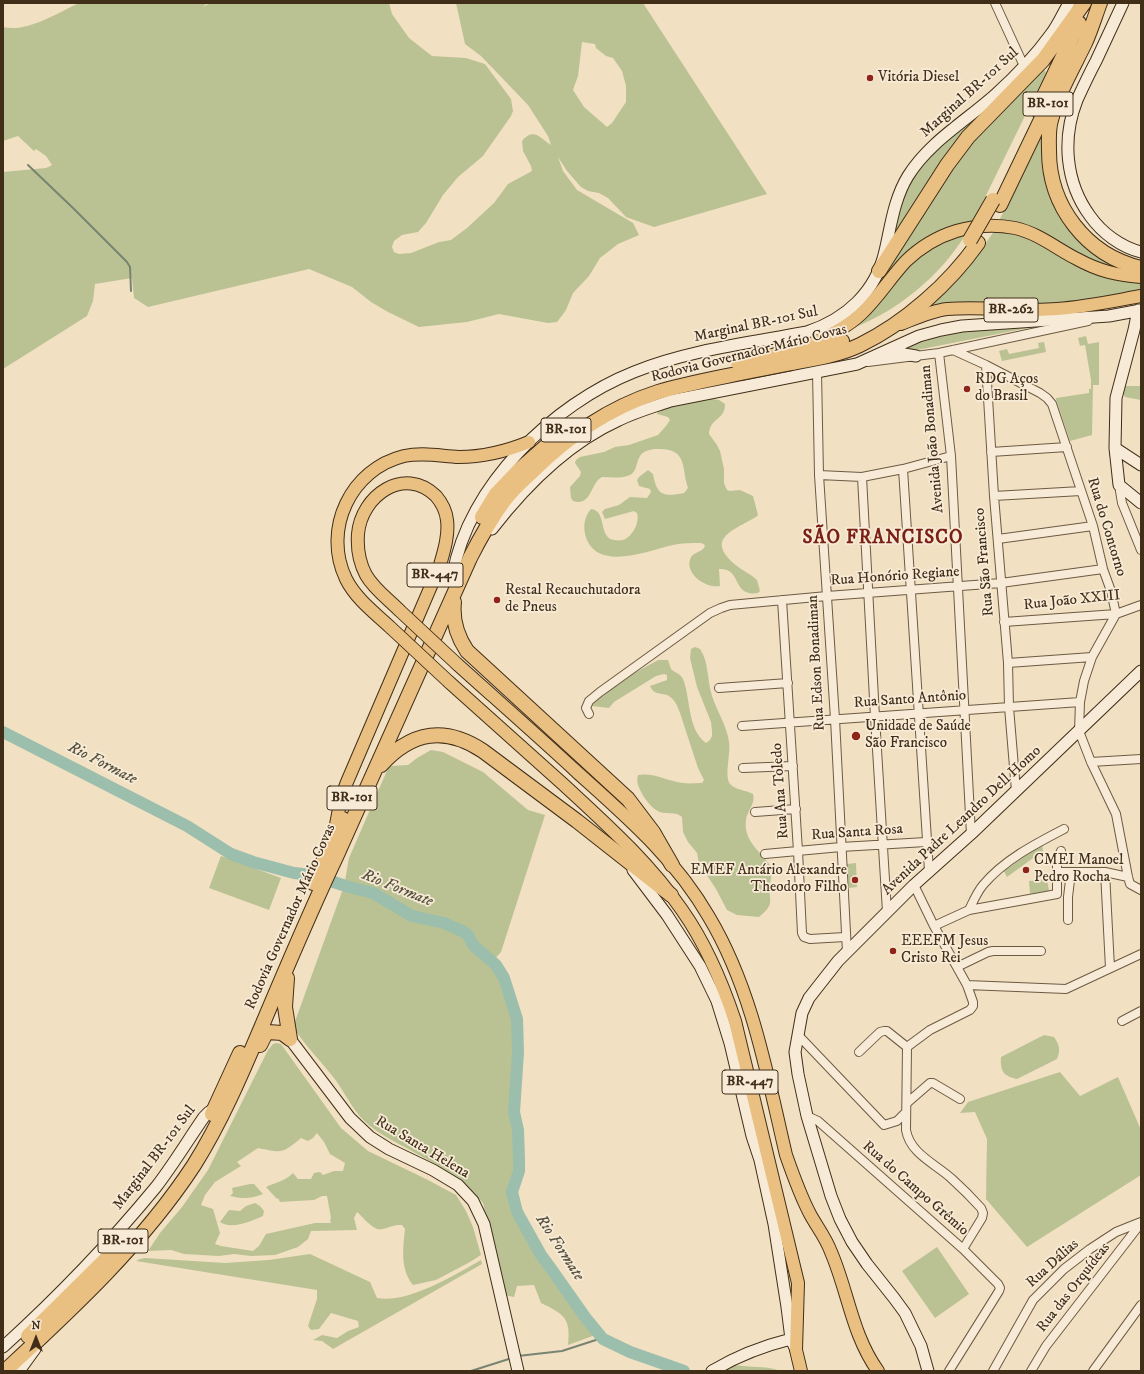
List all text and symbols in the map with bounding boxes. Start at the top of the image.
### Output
street label: Marginal BR-101 Sul [917,44,1023,142]
place label: Vitória Diesel [878,69,959,87]
marker: Vitória Diesel [865,73,875,83]
road number: BR-101 [1023,92,1073,116]
road number: BR-262 [984,298,1038,322]
street label: Marginal BR-101 Sul [692,303,820,347]
street label: Rodovia Governador Mário Covas [649,321,849,387]
street label: Avenida João Bonadiman [918,364,948,514]
place label: RDG Aços do Brasil [975,371,1038,406]
marker: RDG Aços do Brasil [962,384,972,394]
road number: BR-101 [541,418,591,442]
street label: Rua do Contorno [1082,475,1130,579]
street label: Rua São Francisco [971,507,999,617]
district label: SÃO FRANCISCO [803,528,963,550]
road number: BR-447 [407,563,463,587]
street label: Rua Honório Regiane [830,564,960,590]
place label: Restal Recauchutadora de Pneus [505,582,641,617]
street label: Rua João XXIII [1023,587,1121,615]
marker: Restal Recauchutadora de Pneus [492,595,502,605]
street label: Rua Edson Bonadiman [804,595,830,731]
street label: Rua Santo Antônio [853,687,967,713]
place label: Unidade de Saúde São Francisco [865,718,971,753]
marker: Unidade de Saúde São Francisco [850,730,862,742]
water label: Rio Formate [64,738,140,790]
street label: Rua Ana Toledo [769,742,793,840]
street label: Avenida Padre Leandro Dell Homo [879,742,1045,900]
road number: BR-101 [327,786,377,810]
street label: Rodovia Governador Mário Covas [242,821,340,1013]
street label: Rua Santa Rosa [811,821,903,845]
place label: CMEI Manoel Pedro Rocha [1034,852,1124,887]
place label: EMEF Antário Alexandre Theodoro Filho [690,862,847,897]
marker: CMEI Manoel Pedro Rocha [1021,865,1031,875]
water label: Rio Formate [359,866,435,912]
marker: EMEF Antário Alexandre Theodoro Filho [850,875,860,885]
place label: EEEFM Jesus Cristo Rei [901,933,988,968]
marker: EEEFM Jesus Cristo Rei [888,946,898,956]
road number: BR-447 [722,1070,778,1094]
street label: Marginal BR-101 Sul [110,1102,200,1214]
street label: Rua Santa Helena [372,1113,472,1183]
street label: Rua do Campo Grêmio [858,1138,972,1240]
water label: Rio Formate [531,1211,587,1285]
road number: BR-101 [98,1229,148,1253]
street label: Rua Dálias [1023,1236,1083,1292]
street label: Rua das Orquídeas [1033,1240,1115,1336]
north arrow [16,1318,56,1358]
text: N [31,1319,41,1333]

